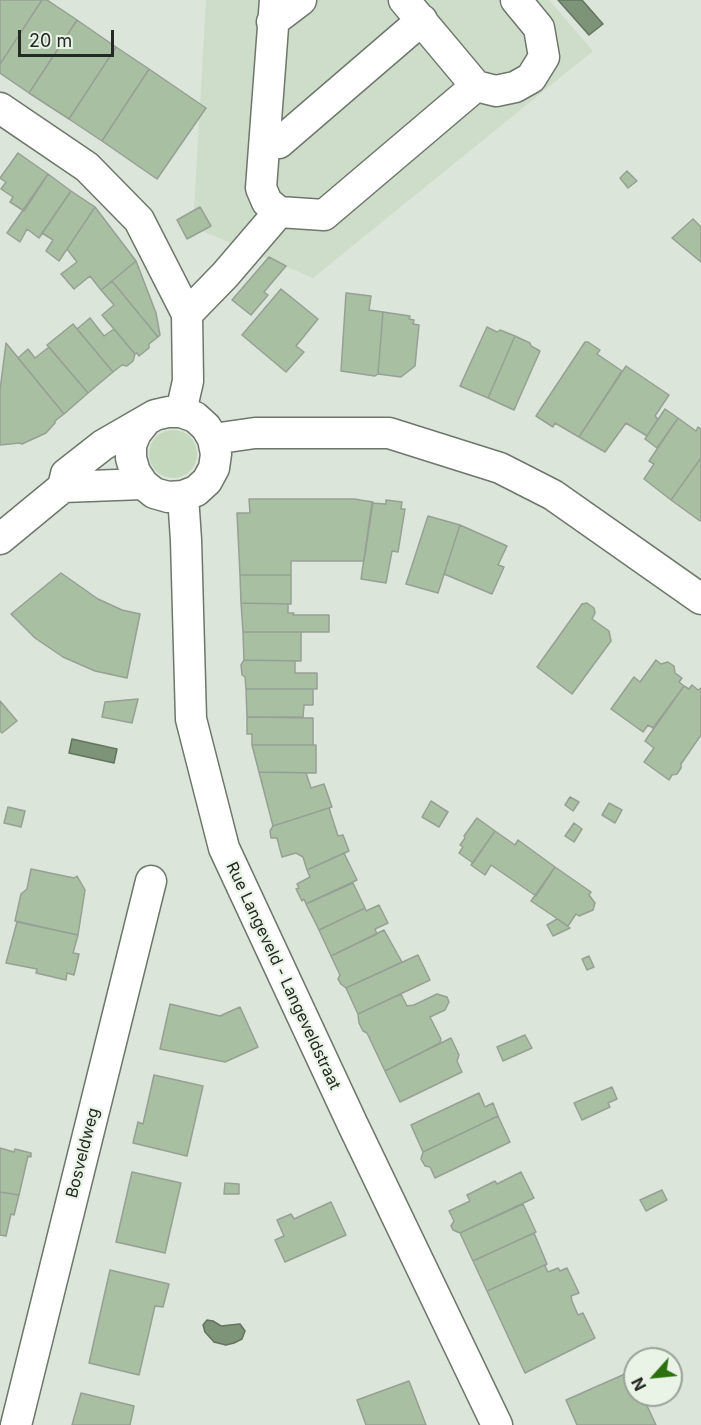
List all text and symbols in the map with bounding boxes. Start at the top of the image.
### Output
scale bar [21,18,117,56]
text: 20 m [29,30,72,51]
street label: Rue Langeveld - Langeveldstraat [222,859,344,1093]
street label: Bosveldweg [63,1106,103,1200]
north arrow [623,1347,683,1407]
text: N [627,1374,650,1394]

